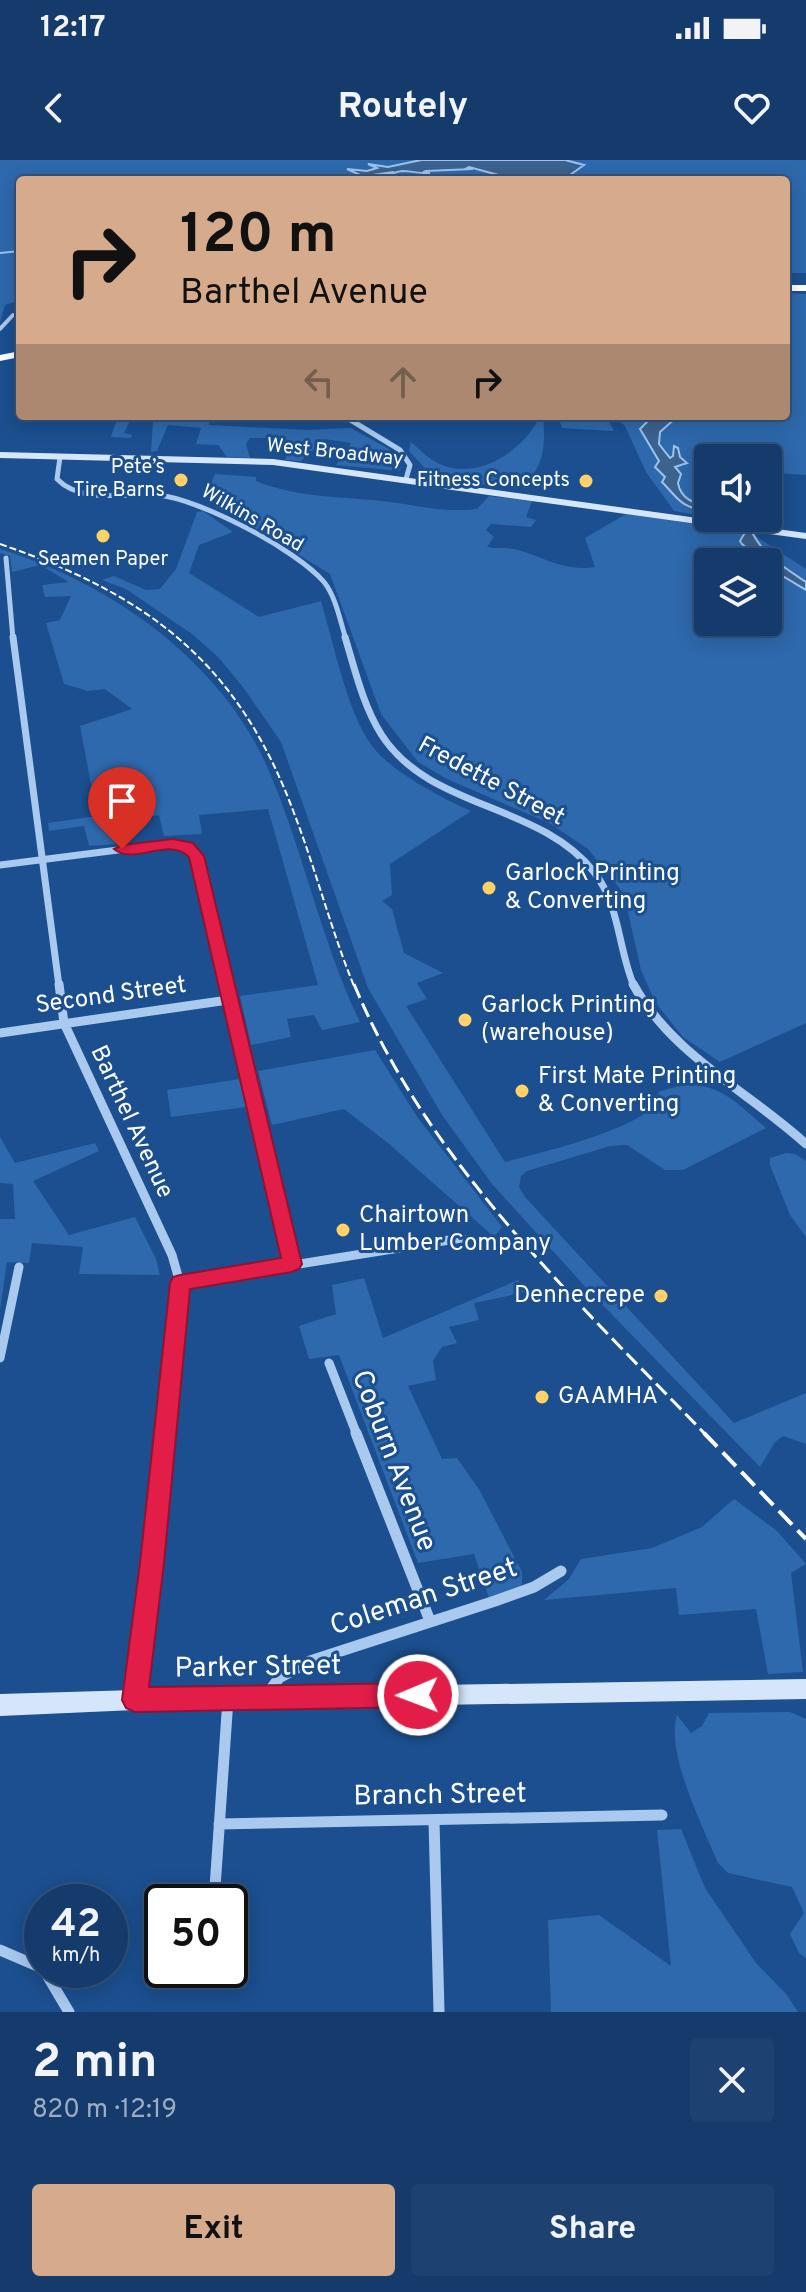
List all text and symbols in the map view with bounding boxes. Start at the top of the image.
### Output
text: 12:17 [40,10,106,47]
text: Routely [338,85,468,131]
icon: back [32,86,76,130]
icon: heart [730,86,774,130]
text: 120 m [180,202,337,272]
icon: right [48,208,152,312]
text: Barthel Avenue [180,271,428,317]
icon: left [297,360,341,404]
icon: ahead [381,360,425,404]
icon: right [465,360,509,404]
street label: West Broadway [265,433,405,473]
map controls [694,444,782,636]
button: sound [694,444,782,532]
place label: Pete’s Tire Barns [73,455,165,504]
place label: Fitness Concepts [417,468,570,494]
marker: Pete’s Tire Barns [172,471,190,489]
marker: Fitness Concepts [577,472,595,490]
street label: Wilkins Road [196,479,308,559]
marker: Seamen Paper [94,527,112,545]
place label: Seamen Paper [38,547,168,573]
button: layers [694,548,782,636]
street label: Fredette Street [412,731,570,833]
pin [88,767,156,849]
icon: arrive [100,779,144,823]
place label: Garlock Printing & Converting [505,859,680,917]
marker: Garlock Printing & Converting [480,879,498,897]
street label: Second Street [34,971,188,1021]
place label: Garlock Printing (warehouse) [481,991,656,1049]
marker: Garlock Printing (warehouse) [456,1011,474,1029]
street label: Barthel Avenue [83,1041,179,1203]
place label: First Mate Printing & Converting [538,1062,736,1120]
marker: First Mate Printing & Converting [513,1082,531,1100]
place label: Chairtown Lumber Company [359,1201,551,1259]
marker: Chairtown Lumber Company [334,1221,352,1239]
place label: Dennecrepe [514,1281,645,1311]
marker: Dennecrepe [652,1287,670,1305]
street label: Coburn Avenue [342,1365,444,1557]
place label: GAAMHA [558,1382,658,1412]
marker: GAAMHA [533,1388,551,1406]
street label: Coleman Street [326,1551,522,1645]
street label: Parker Street [174,1649,342,1687]
position arrow [376,1653,460,1737]
street label: Branch Street [353,1776,527,1816]
speed limit sign: 50 [144,1884,248,1988]
text: 42 [51,1901,101,1951]
text: km/h [52,1943,100,1969]
text: 2 min [32,2034,157,2094]
button: close [690,2038,774,2122]
text: 820 m · 12:19 [32,2094,177,2127]
button: Exit [32,2184,395,2276]
button: Share [411,2184,774,2276]

